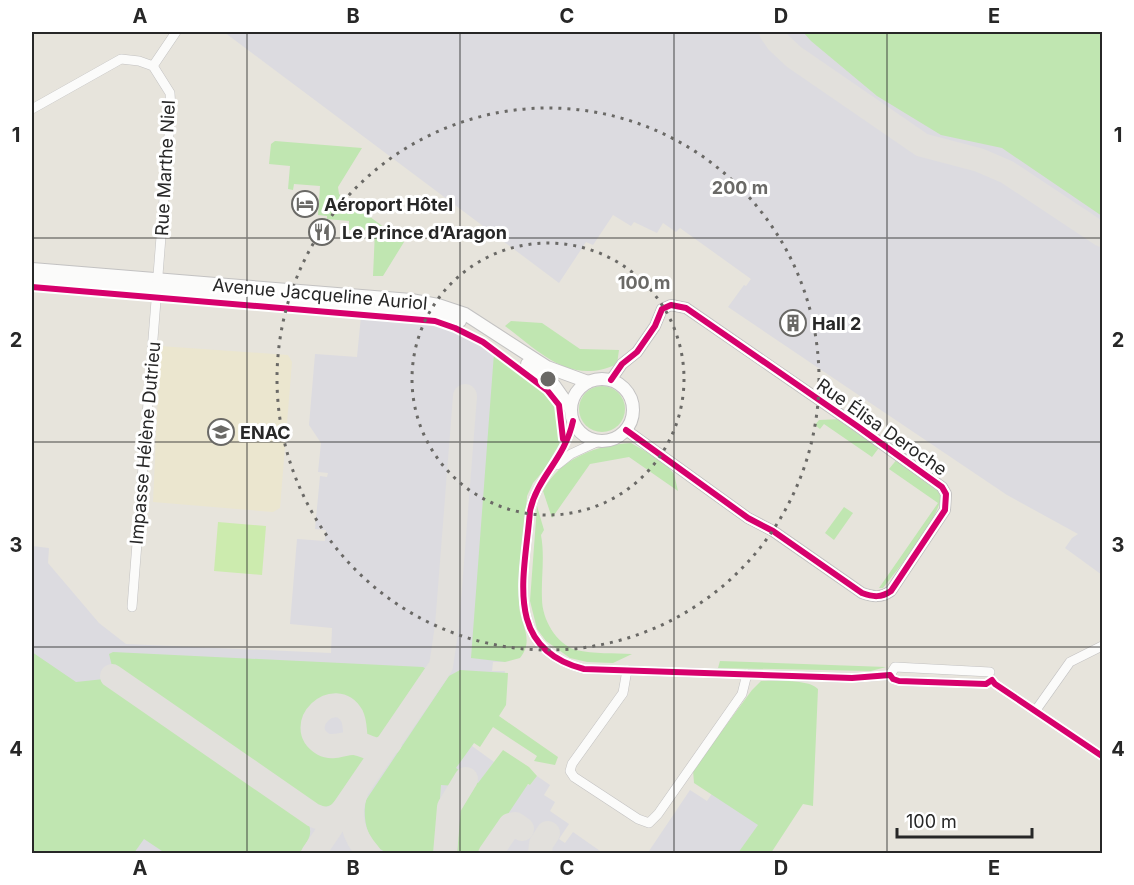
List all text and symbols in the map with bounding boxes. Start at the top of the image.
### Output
text: A [133,4,148,28]
text: B [346,4,360,28]
text: C [560,4,574,28]
text: D [774,4,788,28]
text: E [988,4,1000,28]
street label: Rue Marthe Niel [151,100,179,236]
text: 1 [12,123,20,147]
text: 1 [1114,123,1122,147]
text: 200 m [712,177,768,198]
hotel icon: Aéroport Hôtel [290,189,320,219]
place label: Aéroport Hôtel [324,194,453,215]
restaurant icon: Le Prince d’Aragon [307,217,337,247]
place label: Le Prince d’Aragon [342,222,507,243]
text: 100 m [618,272,670,293]
street label: Avenue Jacqueline Auriol [212,274,428,314]
building icon: Hall 2 [778,308,808,338]
place label: Hall 2 [812,313,861,334]
text: 2 [10,328,22,352]
text: 2 [1112,328,1124,352]
street label: Impasse Hélène Dutrieu [126,341,164,545]
centre of rings [538,369,558,389]
street label: Rue Élisa Deroche [813,373,952,480]
school or university icon: ENAC [206,417,236,447]
place label: ENAC [240,422,291,443]
text: 3 [10,533,22,557]
text: 3 [1112,533,1124,557]
text: 4 [9,737,23,761]
text: 4 [1111,737,1125,761]
scale bar [897,801,1032,839]
text: 100 m [906,811,957,832]
text: A [133,856,148,880]
text: B [346,856,360,880]
text: C [560,856,574,880]
text: D [774,856,788,880]
text: E [988,856,1000,880]

